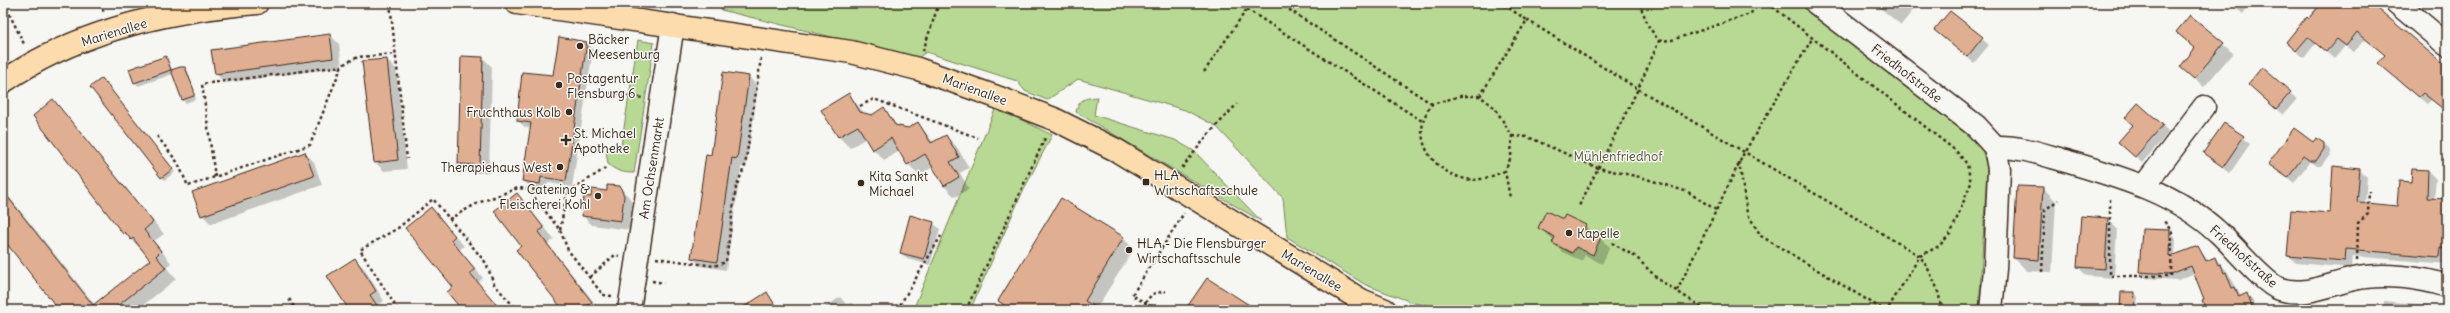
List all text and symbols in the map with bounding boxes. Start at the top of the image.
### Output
street label: Marienallee [79,14,149,51]
place label: Bäcker Meesenburg [588,31,660,63]
street label: Friedhofstraße [1868,40,1946,106]
marker: Bäcker Meesenburg [575,41,585,51]
place label: Postagentur Flensburg 6 [567,70,639,102]
street label: Marienallee [940,70,1010,109]
marker: Postagentur Flensburg 6 [554,80,564,90]
place label: Fruchthaus Kolb [466,104,561,121]
marker: Fruchthaus Kolb [564,107,574,117]
street label: Am Ochsenmarkt [635,115,668,220]
place label: St. Michael Apotheke [574,125,636,157]
marker: St. Michael Apotheke [561,135,571,145]
park label: Mühlenfriedhof [1573,148,1663,165]
place label: Therapiehaus West [441,159,553,176]
marker: Therapiehaus West [555,162,565,172]
place label: HLA Wirtschaftsschule [1154,167,1258,199]
place label: Kita Sankt Michael [869,168,929,200]
marker: HLA Wirtschaftsschule [1141,177,1151,187]
marker: Kita Sankt Michael [856,178,866,188]
place label: Catering & Fleischerei Kohl [499,181,590,213]
marker: Catering & Fleischerei Kohl [593,191,603,201]
street label: Friedhofstraße [2206,221,2281,291]
place label: Kapelle [1577,225,1620,242]
marker: Kapelle [1564,228,1574,238]
place label: HLA - Die Flensburger Wirtschaftsschule [1137,235,1267,267]
marker: HLA - Die Flensburger Wirtschaftsschule [1124,245,1134,255]
street label: Marienallee [1278,246,1345,295]

